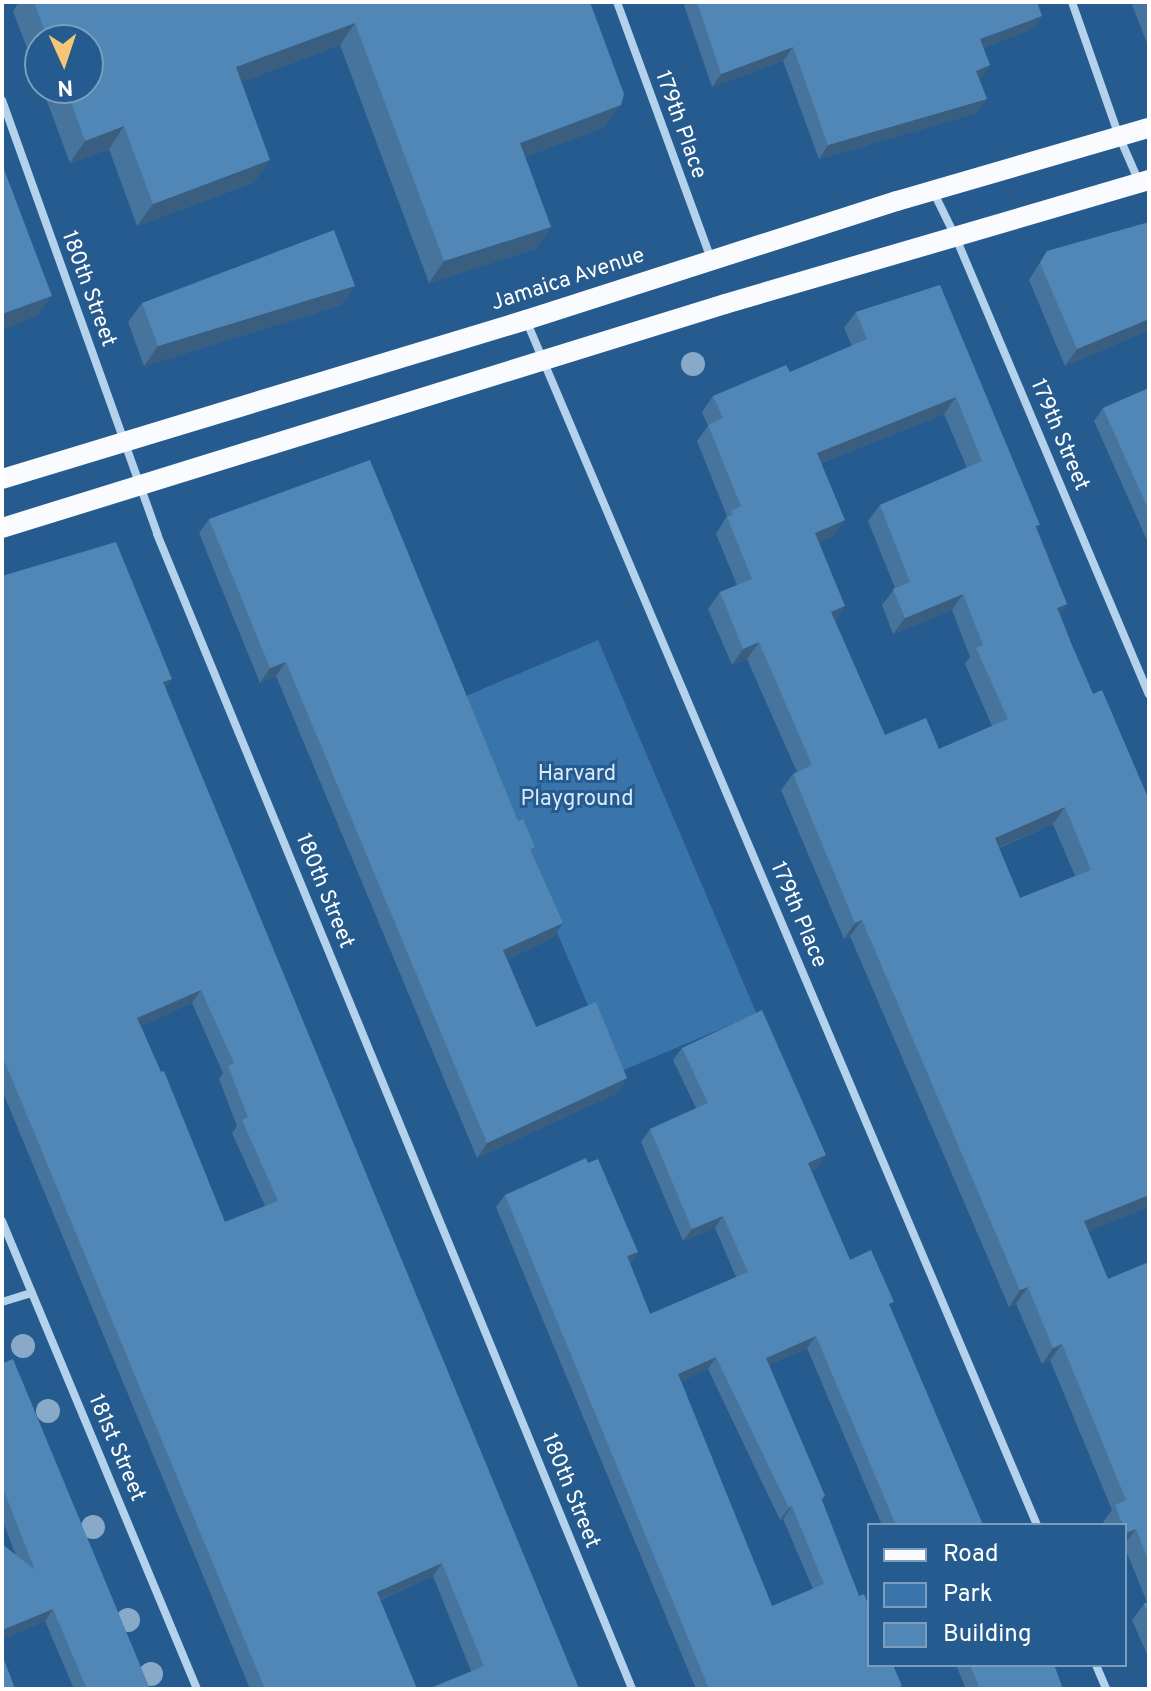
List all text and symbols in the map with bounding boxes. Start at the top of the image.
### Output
north arrow [24,24,104,104]
street label: 179th Place [648,68,712,182]
text: N [57,73,74,100]
street label: 180th Street [55,227,121,351]
street label: Jamaica Avenue [487,243,649,317]
street label: 179th Street [1024,375,1094,495]
park label: Harvard Playground [520,761,634,812]
street label: 180th Street [289,830,359,952]
street label: 179th Place [764,858,832,972]
street label: 181st Street [82,1391,150,1505]
street label: 180th Street [535,1430,605,1552]
legend [867,1523,1127,1667]
text: Road [943,1540,999,1570]
text: Park [943,1580,993,1610]
text: Building [943,1620,1032,1650]

